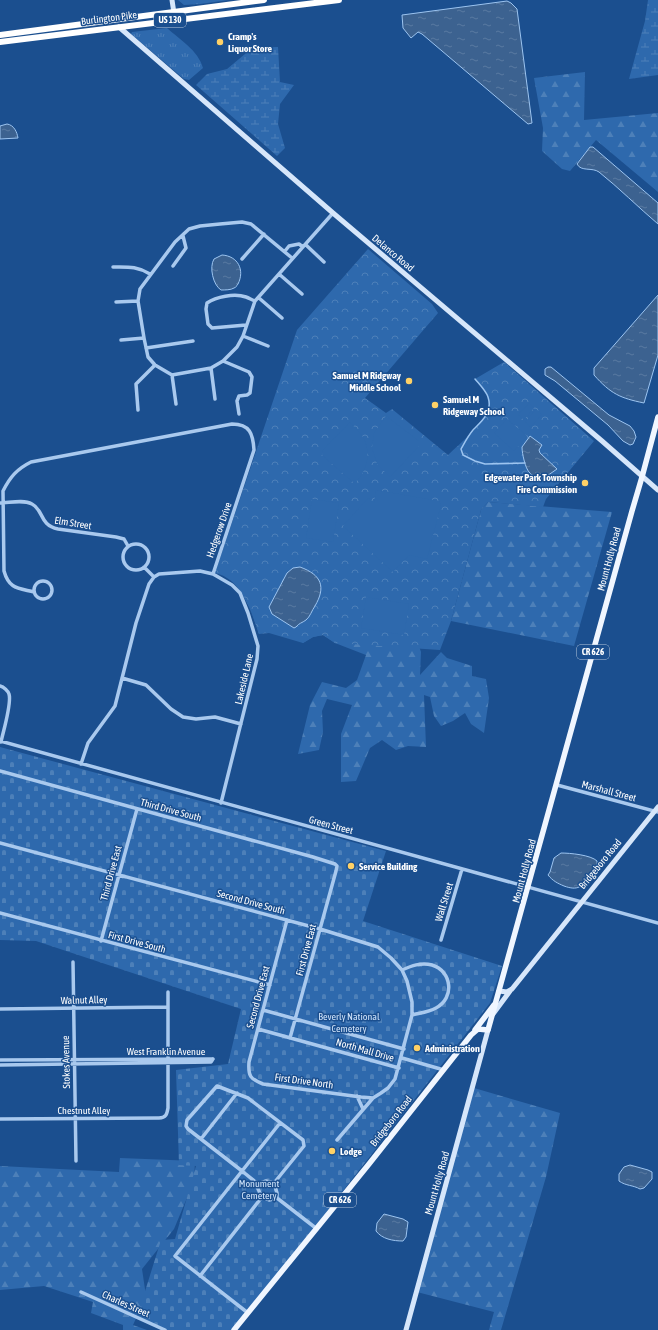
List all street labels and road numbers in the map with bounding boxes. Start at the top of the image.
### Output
street label: Burlington Pike [81,9,138,27]
road number: US 130 [154,13,186,27]
street label: Delanco Road [370,232,416,274]
street label: Hedgerow Drive [204,500,234,559]
street label: Elm Street [54,515,92,531]
street label: Mount Holly Road [595,526,623,592]
road number: CR 626 [577,645,609,659]
street label: Lakeside Lane [233,652,255,705]
street label: Marshall Street [581,778,638,804]
street label: Third Drive South [139,797,203,823]
street label: Green Street [308,814,354,836]
street label: Bridgeboro Road [577,837,624,891]
street label: Mount Holly Road [510,838,538,904]
street label: Third Drive East [98,844,124,902]
street label: Wall Street [433,881,455,923]
street label: Second Drive South [216,888,287,916]
street label: First Drive East [294,923,318,977]
street label: First Drive South [107,929,167,955]
street label: Second Drive East [244,964,272,1029]
street label: Walnut Alley [60,994,108,1006]
street label: Stokes Avenue [60,1035,72,1089]
street label: North Mall Drive [335,1036,396,1064]
street label: West Franklin Avenue [127,1046,206,1057]
street label: First Drive North [274,1071,334,1091]
street label: Bridgeboro Road [368,1093,414,1148]
street label: Chestnut Alley [58,1105,110,1116]
street label: Mount Holly Road [423,1150,451,1216]
road number: CR 626 [324,1193,356,1207]
street label: Charles Street [101,1289,152,1319]

